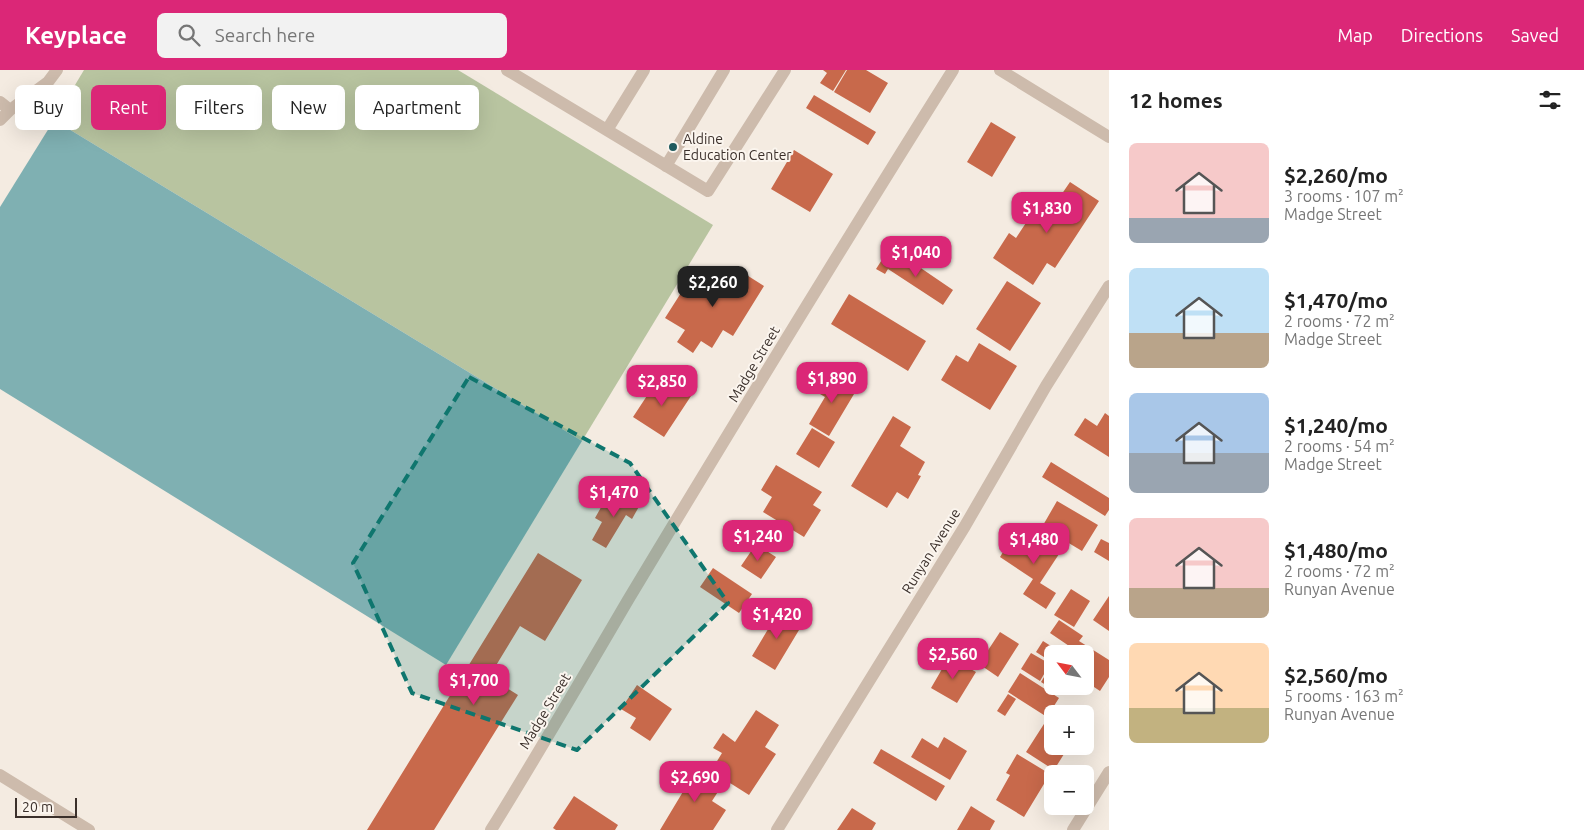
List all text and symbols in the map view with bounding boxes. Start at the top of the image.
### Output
search box [157,13,507,58]
icon: search [175,21,203,49]
text: Keyplace [25,22,127,49]
text: Search here [215,24,315,46]
text: Map [1337,25,1373,45]
text: Directions [1401,25,1483,45]
text: Saved [1511,25,1559,45]
chip: Buy [15,85,81,130]
chip: Rent [91,85,166,130]
chip: Filters [176,85,262,130]
chip: New [272,85,345,130]
chip: Apartment [355,85,479,130]
icon: filters [1536,86,1564,114]
text: 12 homes [1129,88,1223,112]
place label: Aldine Education Center [683,131,792,163]
marker: Aldine Education Center [667,141,679,153]
icon: home [1169,163,1229,223]
text: $2,260/mo [1284,163,1388,187]
text: 3 rooms · 107 m² [1284,187,1404,205]
pin: $1,830 [1006,191,1088,234]
text: $1,830 [1022,199,1072,217]
text: Madge Street [1284,205,1382,223]
pin: $1,040 [875,236,957,278]
text: $1,040 [891,243,941,261]
pin: $2,260 [672,266,754,308]
text: $2,260 [688,273,738,291]
icon: home [1169,288,1229,348]
text: $1,470/mo [1284,288,1388,312]
text: 2 rooms · 72 m² [1284,312,1395,330]
street label: Madge Street [725,323,783,405]
text: Madge Street [1284,330,1382,348]
pin: $1,890 [791,362,873,404]
pin: $2,850 [621,364,703,407]
text: $1,890 [807,369,857,387]
text: $2,850 [637,372,687,390]
icon: home [1169,413,1229,473]
text: $1,240/mo [1284,413,1388,437]
text: 2 rooms · 54 m² [1284,437,1395,455]
text: Madge Street [1284,455,1382,473]
pin: $1,470 [573,476,655,518]
text: $1,470 [589,483,639,501]
street label: Runyan Avenue [899,506,963,596]
pin: $1,240 [717,520,799,562]
pin: $1,480 [993,522,1075,565]
text: $1,240 [733,527,783,545]
text: $1,480 [1009,530,1059,548]
icon: home [1169,538,1229,598]
text: $1,480/mo [1284,538,1388,562]
text: 2 rooms · 72 m² [1284,562,1395,580]
text: Runyan Avenue [1284,580,1395,598]
pin: $1,420 [736,598,818,640]
text: $1,420 [752,605,802,623]
pin: $2,560 [912,638,994,680]
text: $2,560 [928,645,978,663]
north arrow [1044,645,1094,695]
map controls [1044,645,1094,815]
icon: home [1169,663,1229,723]
text: $2,560/mo [1284,663,1388,687]
pin: $1,700 [433,664,515,706]
street label: Madge Street [516,670,574,752]
text: $1,700 [449,671,499,689]
text: 5 rooms · 163 m² [1284,687,1404,705]
button: + [1044,705,1094,755]
text: Runyan Avenue [1284,705,1395,723]
pin: $2,690 [654,760,736,803]
button: − [1044,765,1094,815]
text: $2,690 [670,768,720,786]
scale bar [15,795,78,818]
text: 20 m [22,799,53,815]

